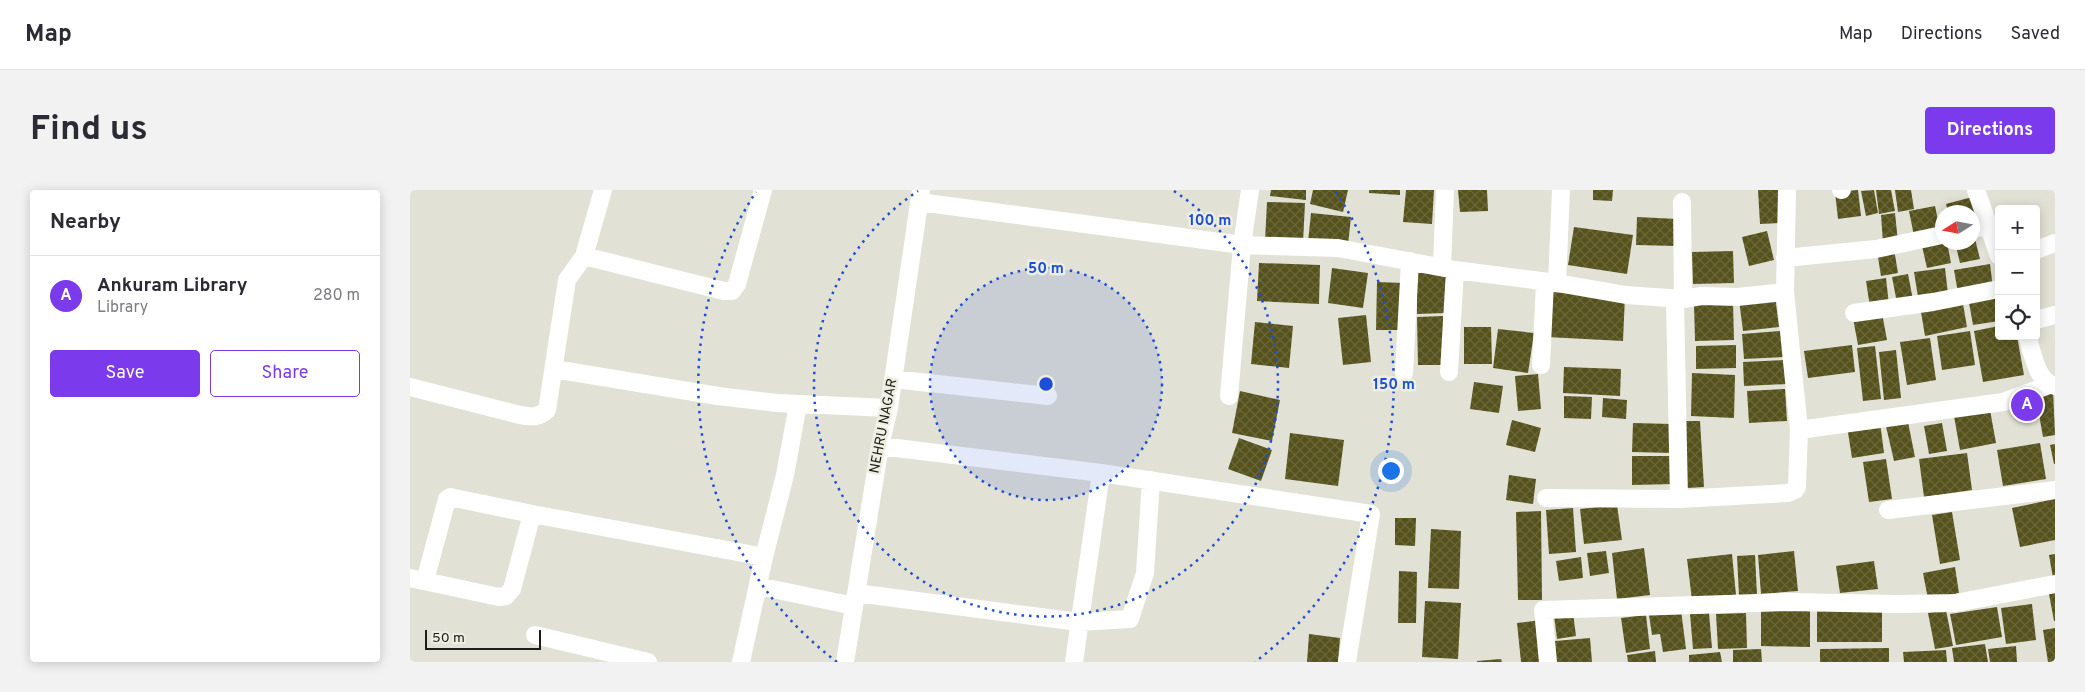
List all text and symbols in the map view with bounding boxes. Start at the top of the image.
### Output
text: Map [25,20,72,50]
text: Map [1839,23,1873,46]
text: Directions [1901,23,1983,46]
text: Saved [2011,23,2060,46]
button: Directions [1925,107,2055,154]
text: Find us [30,108,148,152]
north arrow [1935,205,1980,250]
map controls [1995,205,2040,340]
button: + [1995,205,2040,250]
text: Nearby [50,209,121,236]
text: 100 m [1189,212,1231,231]
button: − [1995,250,2040,295]
text: 50 m [1028,260,1064,279]
text: Ankuram Library [97,274,247,298]
text: A [60,286,72,306]
text: 280 m [313,286,360,306]
button: locate [1995,295,2040,340]
text: Library [97,298,148,318]
button: Save [50,350,200,397]
button: Share [210,350,360,397]
centre of rings [1037,375,1055,393]
text: 150 m [1373,376,1415,395]
street label: NEHRU NAGAR [866,377,902,475]
pin: A [2011,386,2043,424]
your location [1378,458,1404,484]
scale bar [425,627,541,650]
text: 50 m [432,630,465,647]

